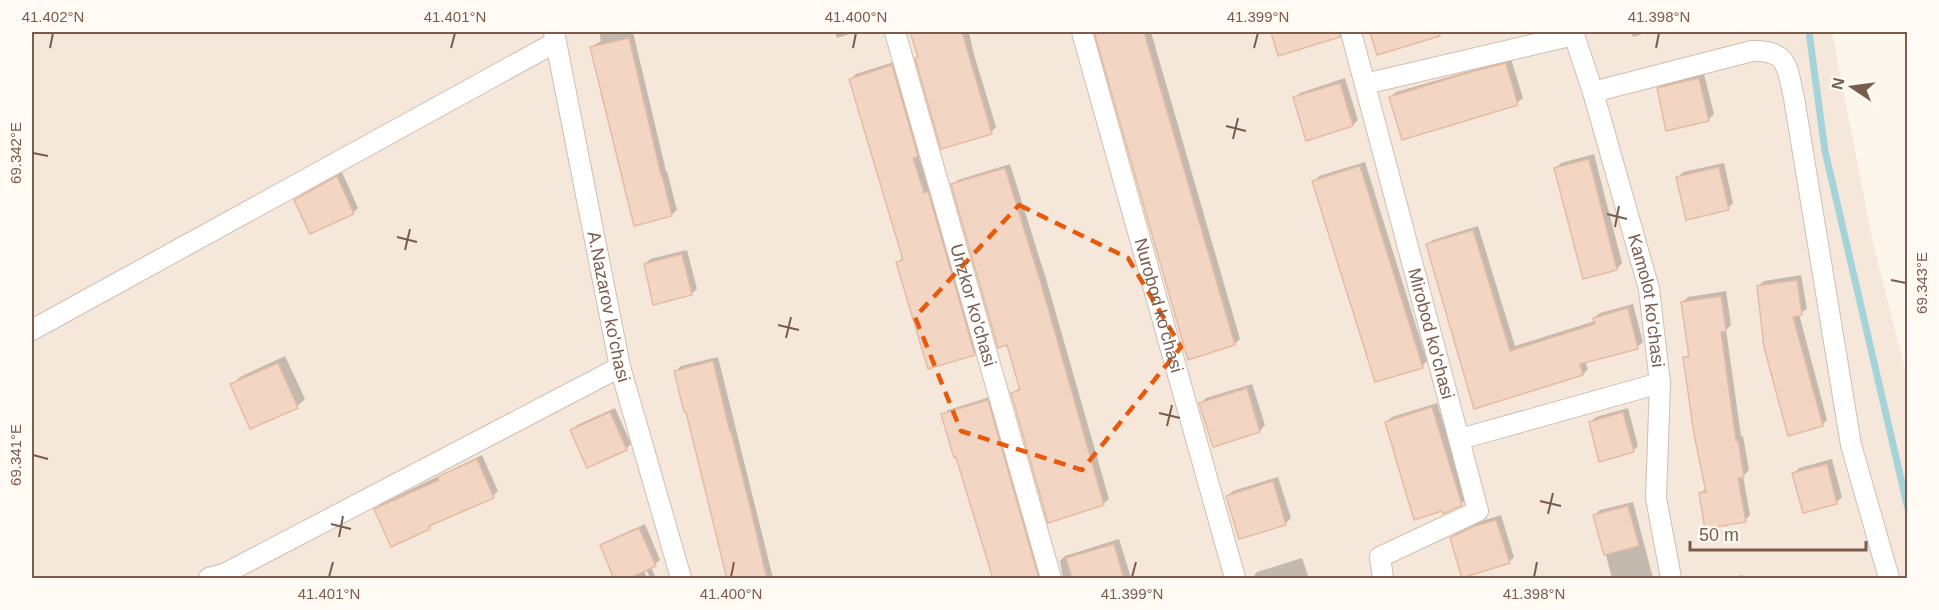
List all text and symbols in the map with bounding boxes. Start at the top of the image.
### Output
text: 41.402°N [22,8,84,25]
text: 41.401°N [424,8,486,25]
text: 41.400°N [825,8,887,25]
text: 41.399°N [1227,8,1289,25]
text: 41.398°N [1628,8,1690,25]
north arrow [1822,57,1882,117]
text: N [1828,76,1847,91]
text: 69.342°E [7,122,24,184]
street label: A.Nazarov ko'chasi [583,229,634,385]
street label: Kamolot ko'chasi [1624,232,1668,368]
street label: Nurobod ko'chasi [1130,236,1187,375]
street label: Urizkor ko'chasi [946,242,1000,369]
text: 69.343°E [1913,252,1930,314]
street label: Mirobod ko'chasi [1404,266,1458,401]
text: 69.341°E [7,424,24,486]
scale bar [1690,514,1866,552]
text: 50 m [1699,525,1739,545]
text: 41.401°N [298,585,360,602]
text: 41.400°N [700,585,762,602]
text: 41.399°N [1101,585,1163,602]
text: 41.398°N [1503,585,1565,602]

